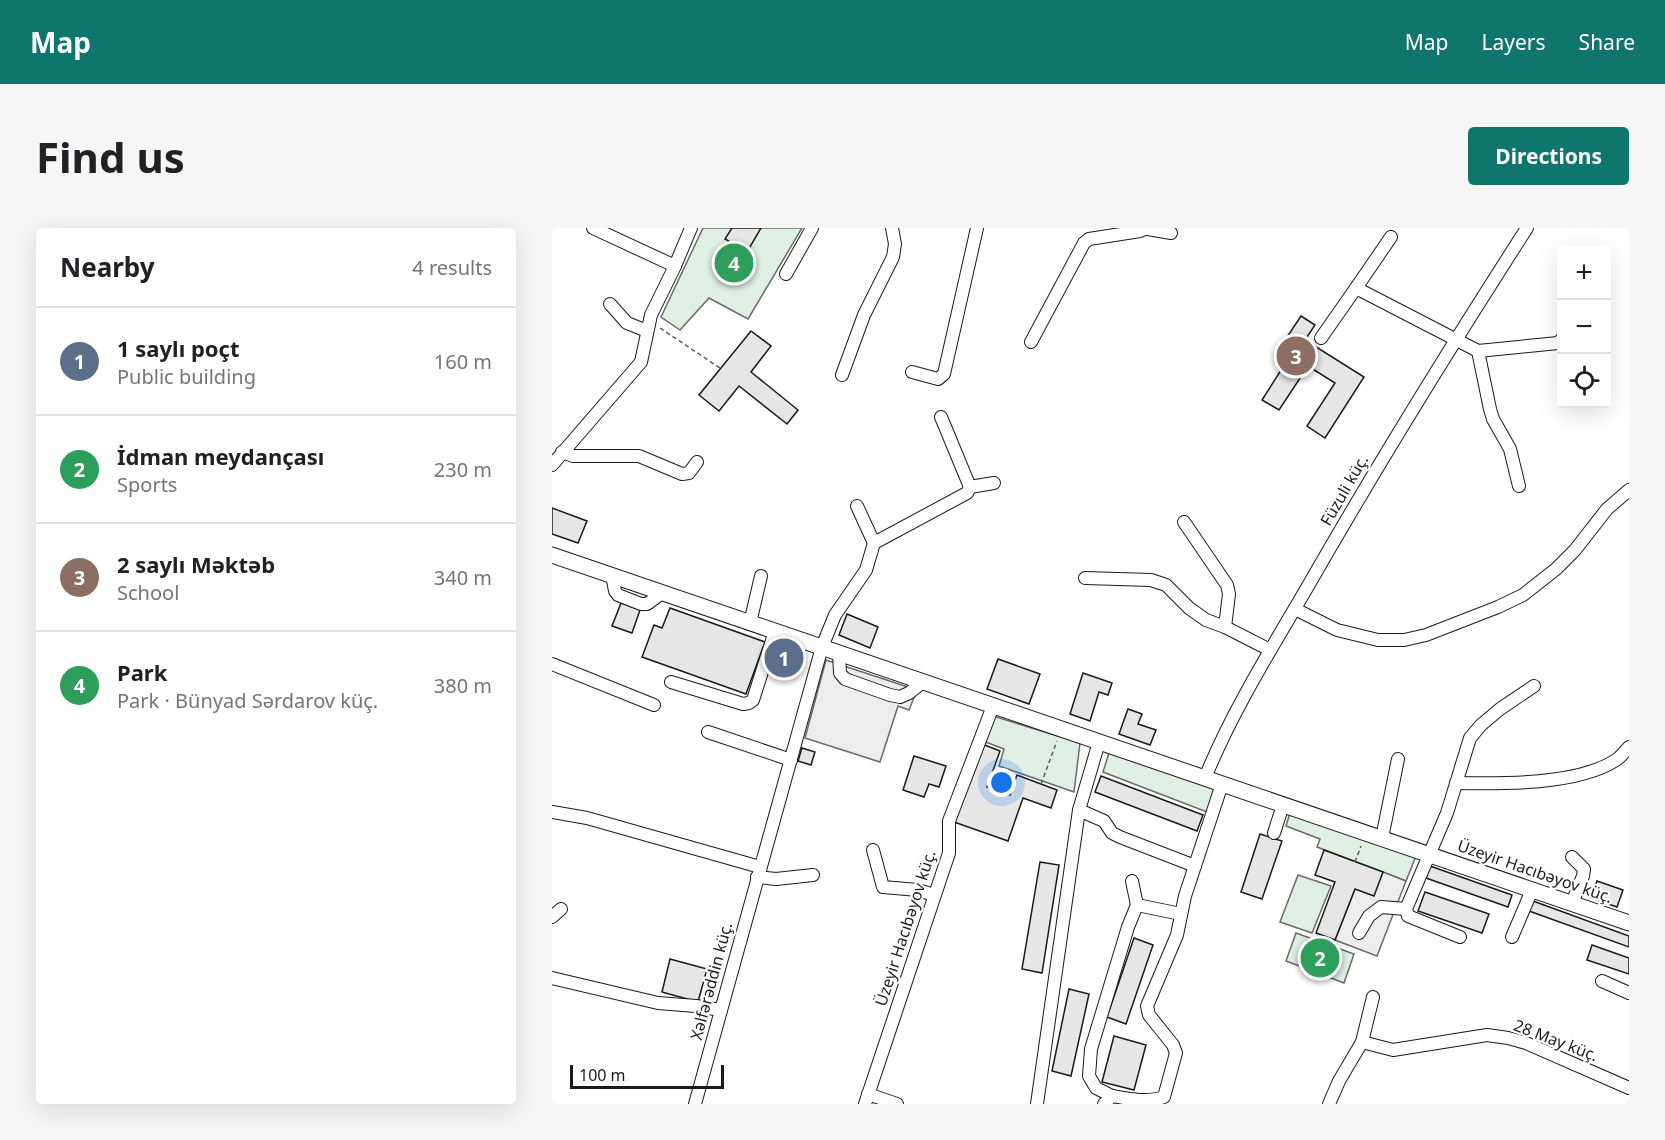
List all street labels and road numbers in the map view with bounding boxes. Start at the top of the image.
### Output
street label: Füzuli küç. [1315,451,1373,529]
street label: Üzeyir Hacıbəyov küç. [1454,834,1616,908]
street label: Üzeyir Hacıbəyov küç. [869,847,941,1009]
street label: Xəlfərəddin küç. [685,920,737,1042]
street label: 28 May küç. [1511,1014,1601,1066]

